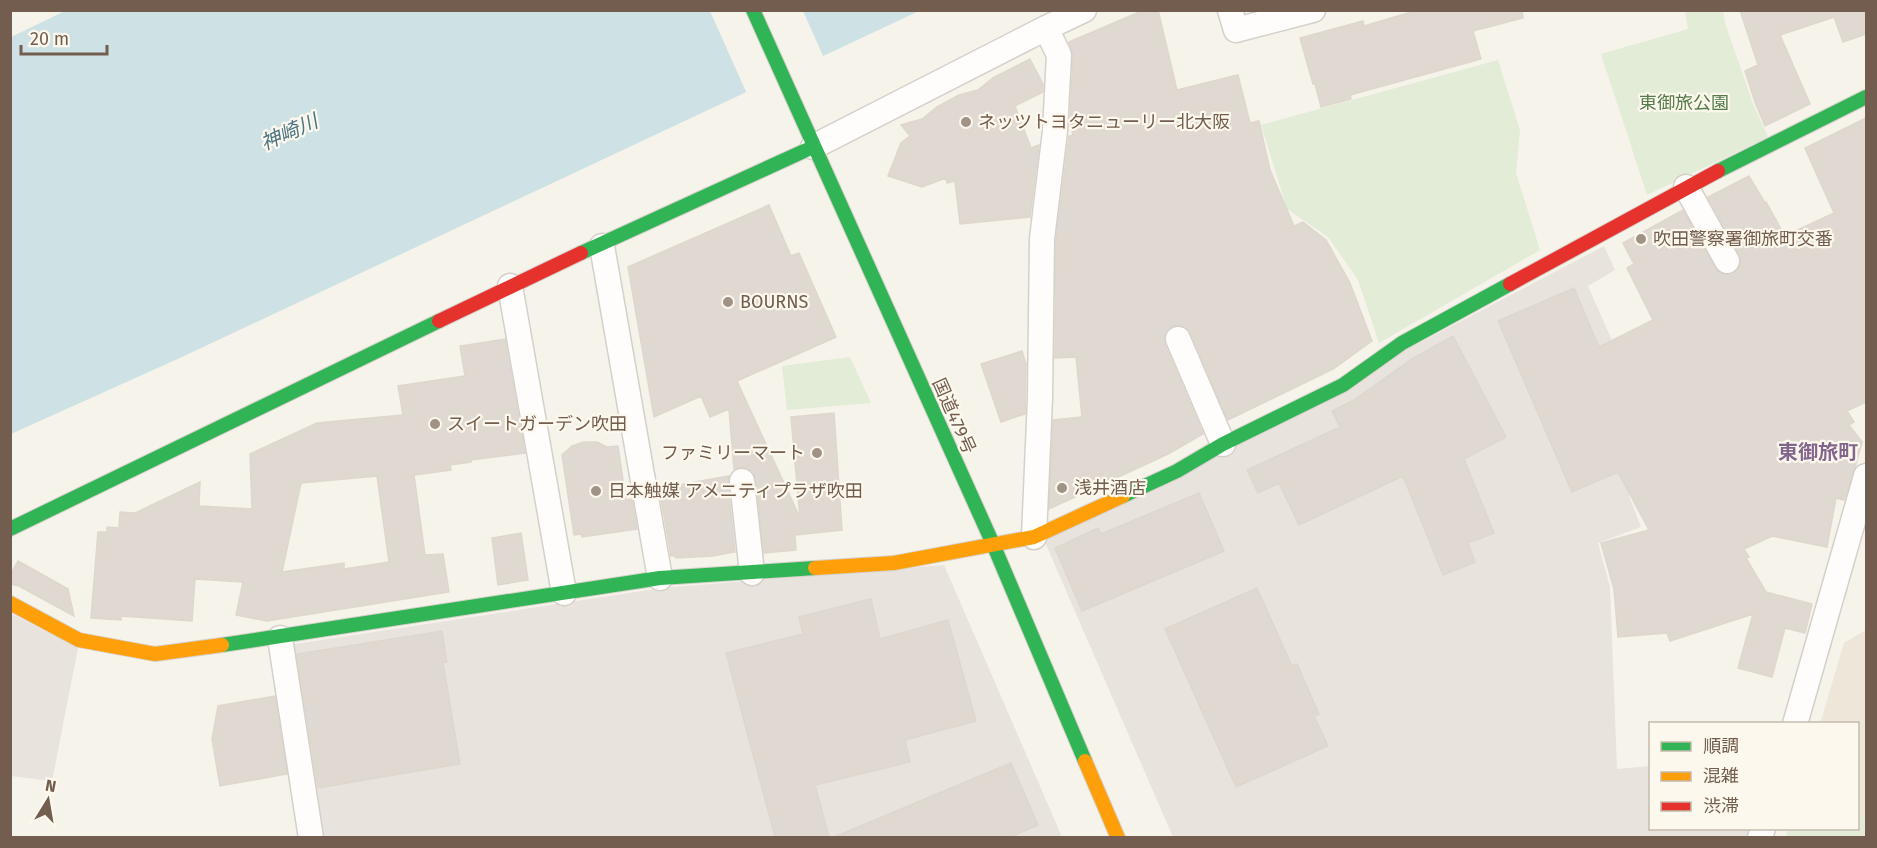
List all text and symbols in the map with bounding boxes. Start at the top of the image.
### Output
scale bar [21,18,106,56]
text: 20 m [30,28,69,50]
park label: 東御旅公園 [1639,92,1729,114]
water label: 神崎川 [257,108,323,155]
place label: ネッツトヨタニューリー北大阪 [978,111,1230,133]
marker: ネッツトヨタニューリー北大阪 [959,115,973,129]
place label: 吹田警察署御旅町交番 [1653,228,1833,250]
marker: 吹田警察署御旅町交番 [1634,232,1648,246]
place label: BOURNS [740,291,808,313]
marker: BOURNS [721,295,735,309]
street label: 国道479号 [928,375,980,457]
place label: スイートガーデン吹田 [447,413,627,435]
marker: スイートガーデン吹田 [428,417,442,431]
district label: 東御旅町 [1778,440,1858,464]
place label: ファミリーマート [661,442,805,464]
marker: ファミリーマート [810,446,824,460]
place label: 浅井酒店 [1074,477,1146,499]
place label: 日本触媒 アメニティプラザ吹田 [608,480,863,502]
marker: 浅井酒店 [1055,481,1069,495]
marker: 日本触媒 アメニティプラザ吹田 [589,484,603,498]
legend [1649,722,1859,830]
text: 順調 [1703,735,1739,757]
text: 混雑 [1703,765,1739,787]
north arrow [18,770,78,830]
text: N [44,775,58,796]
text: 渋滞 [1703,795,1739,817]

